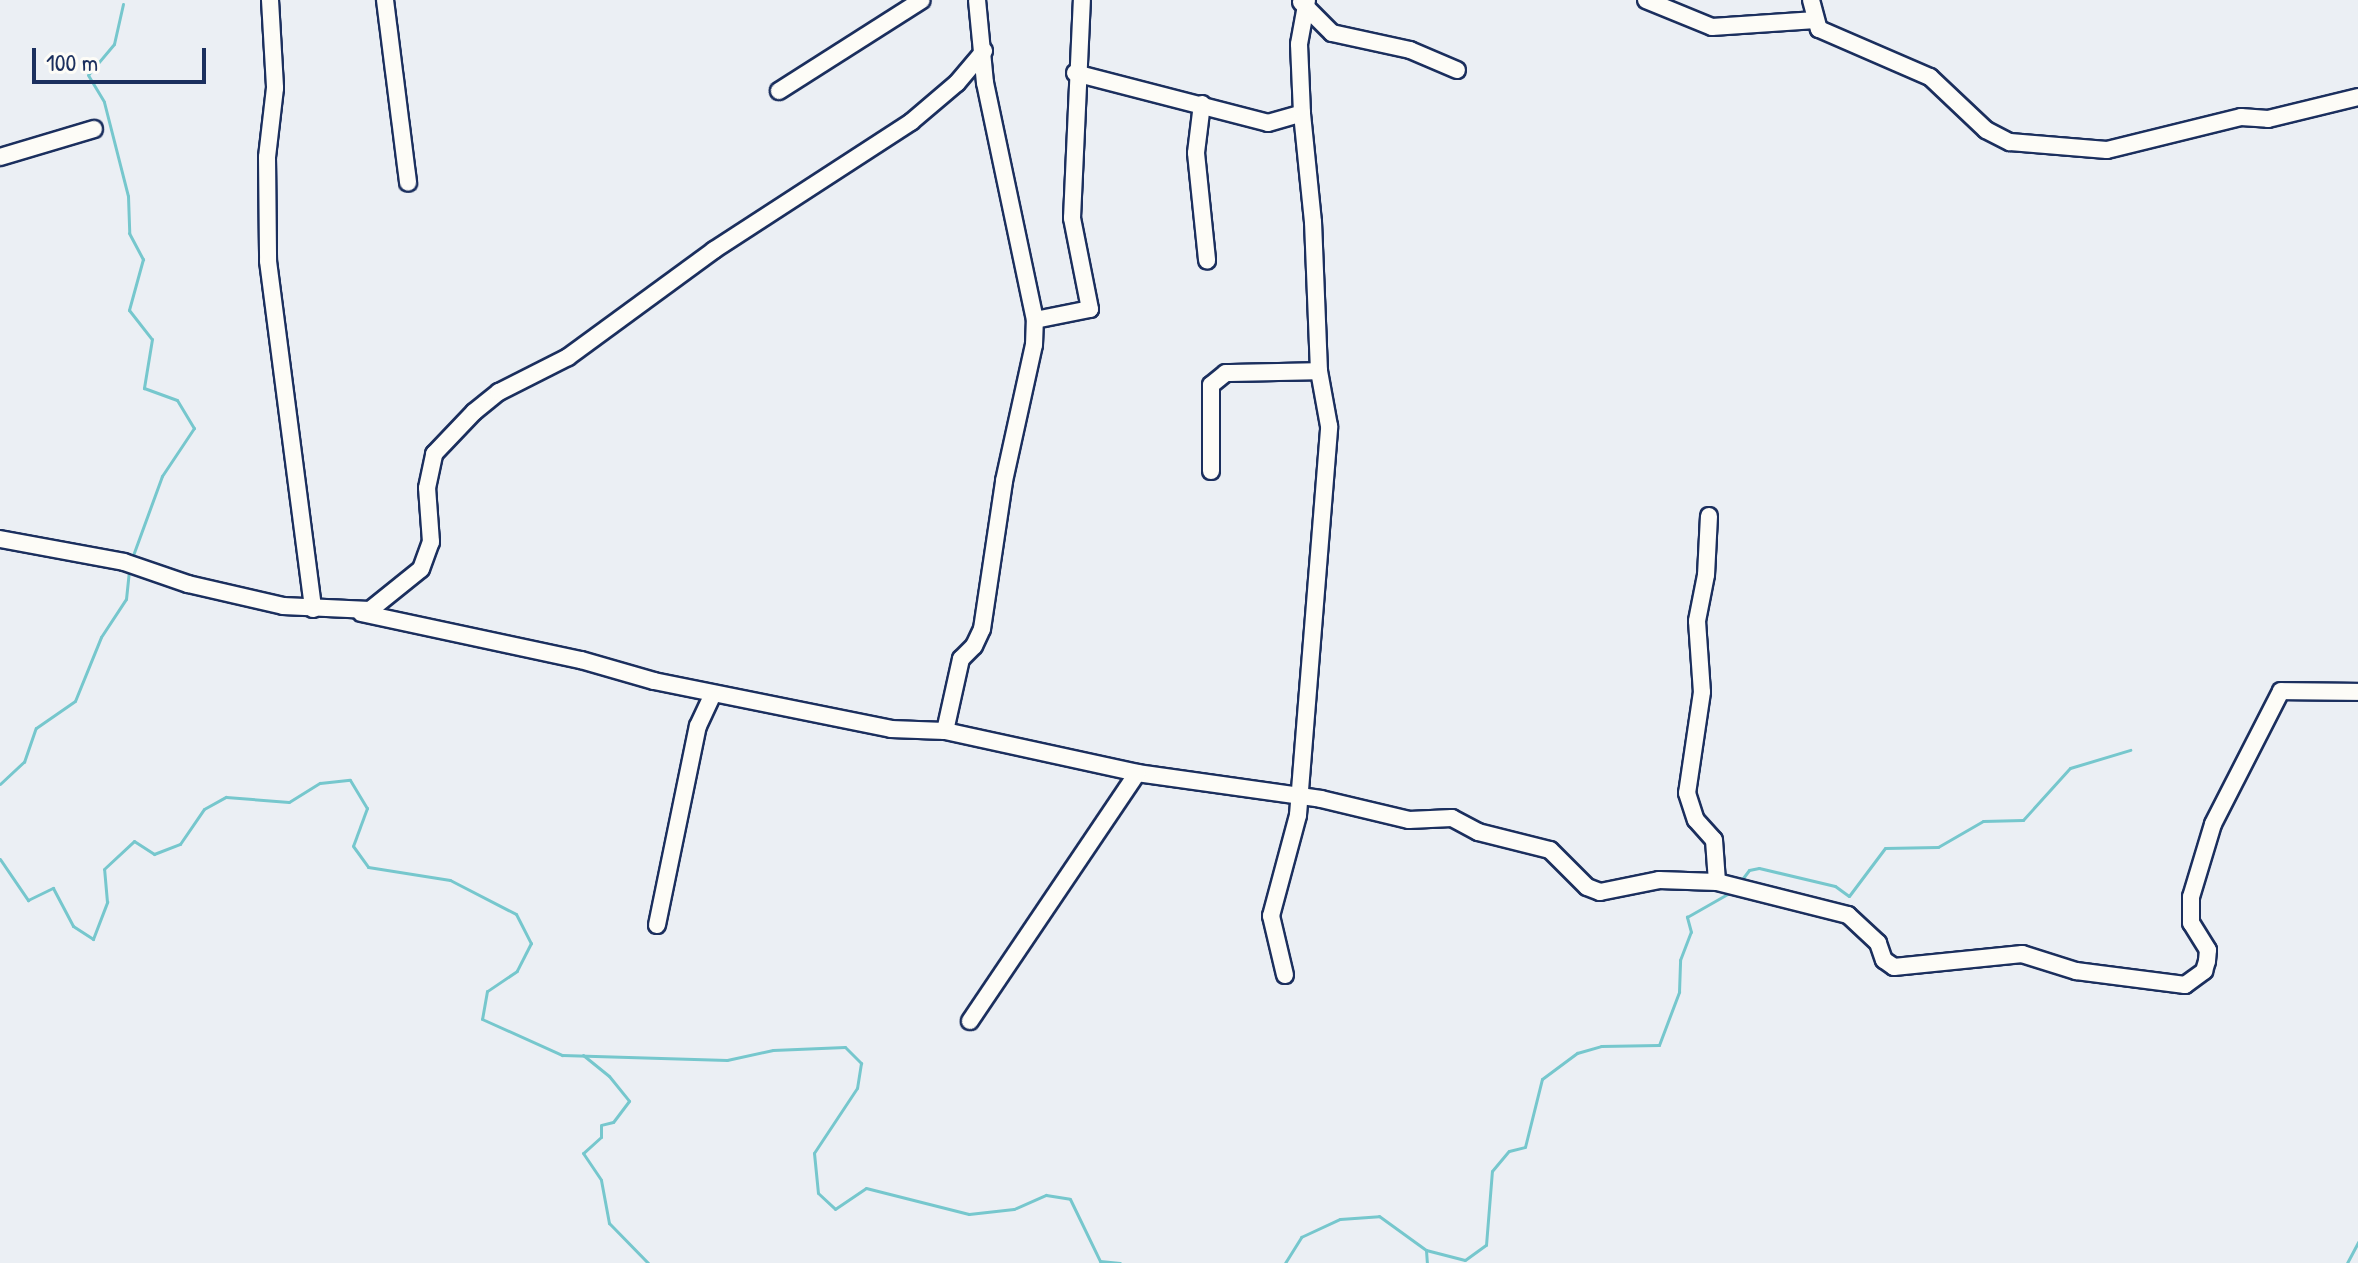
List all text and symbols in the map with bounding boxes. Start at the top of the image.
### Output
scale bar [36,32,210,82]
text: 100 m [46,46,98,78]

